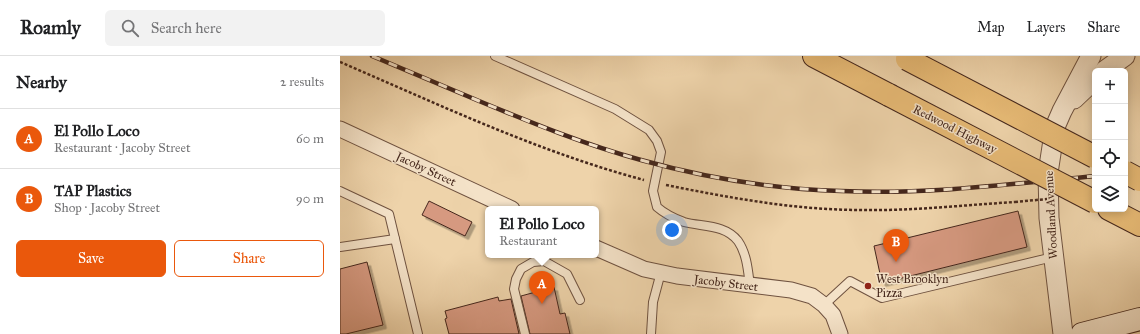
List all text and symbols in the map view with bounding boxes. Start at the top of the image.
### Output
search box [105,10,385,46]
text: Roamly [20,16,81,39]
icon: search [119,17,141,39]
text: Search here [151,19,222,37]
text: Map [977,19,1005,36]
text: Layers [1027,19,1065,36]
text: Share [1087,19,1120,36]
map controls [1092,68,1128,212]
button: + [1092,68,1128,104]
text: Nearby [16,72,67,93]
text: 2 results [280,74,324,90]
street label: Redwood Highway [910,102,1000,157]
button: − [1092,104,1128,140]
text: El Pollo Loco [54,122,140,140]
text: A [25,131,33,147]
text: 60 m [296,131,324,147]
text: Restaurant · Jacoby Street [54,140,191,156]
button: locate [1092,140,1128,176]
street label: Jacoby Street [392,148,459,190]
street label: Woodland Avenue [1042,170,1060,260]
button: layers [1092,176,1128,212]
text: TAP Plastics [54,182,132,200]
text: B [25,191,33,207]
text: 90 m [296,191,324,207]
text: Shop · Jacoby Street [54,200,160,216]
popup [485,206,599,258]
text: El Pollo Loco [499,215,585,233]
your location [662,220,682,240]
pin: B [883,229,909,262]
text: Restaurant [499,233,557,249]
button: Save [16,240,166,277]
button: Share [174,240,324,277]
pin: A [529,271,555,304]
street label: Jacoby Street [691,272,760,295]
place label: West Brooklyn Pizza [876,272,949,300]
marker: West Brooklyn Pizza [863,281,873,291]

